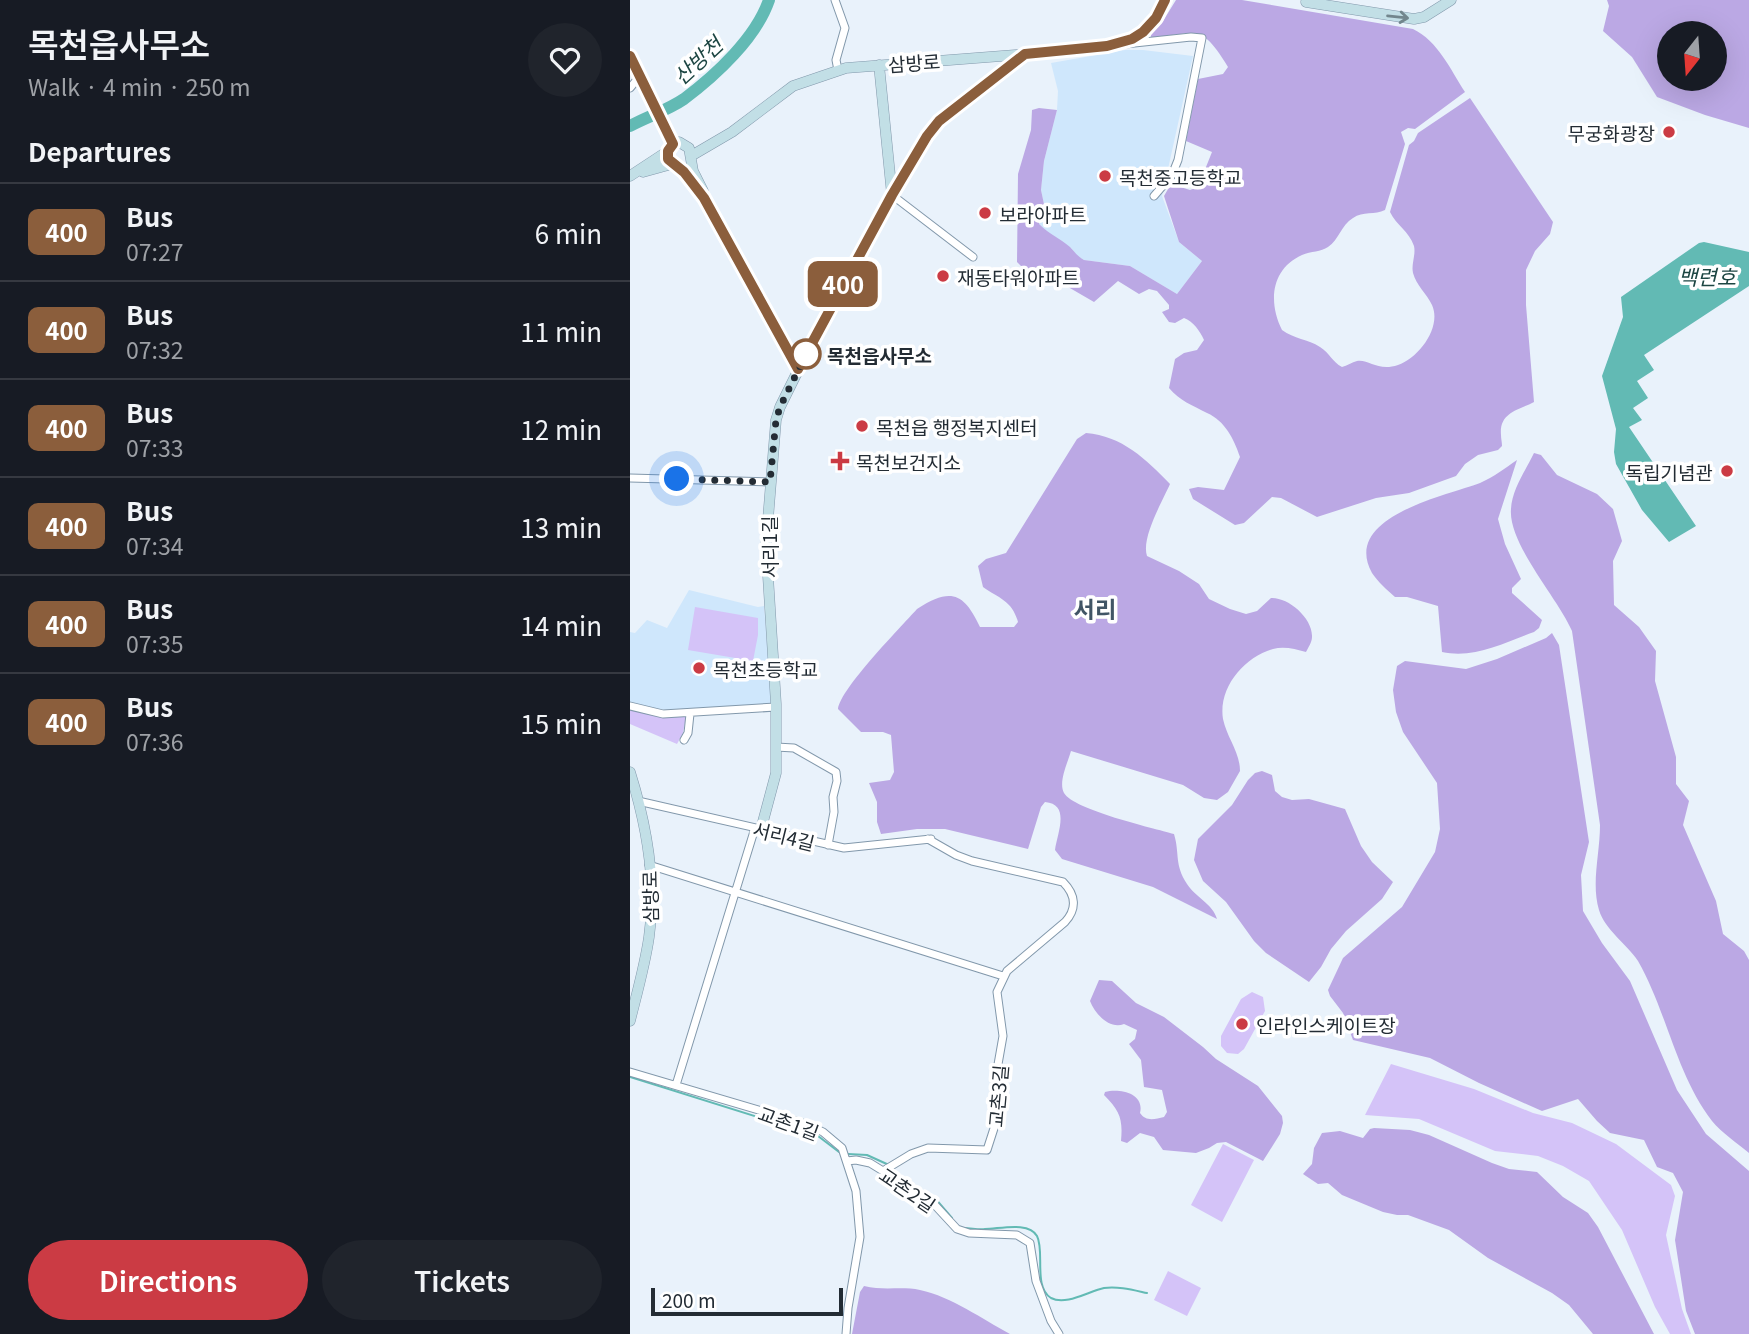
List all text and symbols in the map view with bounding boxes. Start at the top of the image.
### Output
one-way arrow [1386,11,1409,24]
text: 목천읍사무소 [28,19,210,67]
north arrow [1657,21,1727,91]
map controls [1657,21,1727,91]
button: heart [528,23,602,97]
water label: 산방천 [666,27,730,91]
street label: 삼방로 [887,47,941,77]
text: Walk · 4 min · 250 m [28,69,251,103]
place label: 무궁화광장 [1568,119,1655,146]
marker: 무궁화광장 [1661,124,1677,140]
text: Departures [28,132,171,169]
place label: 목천중고등학교 [1119,163,1241,190]
marker: 목천중고등학교 [1097,168,1113,184]
text: Bus [126,197,173,234]
place label: 보라아파트 [999,200,1086,227]
marker: 보라아파트 [977,205,993,221]
text: 400 [45,214,88,249]
text: 6 min [535,214,602,251]
text: 07:27 [126,234,183,268]
line badge: 400 [803,261,883,307]
water label: 백련호 [1678,261,1738,291]
place label: 재동타워아파트 [957,263,1079,290]
text: 400 [822,266,864,301]
marker: 재동타워아파트 [935,268,951,284]
text: Bus [126,295,173,332]
text: 400 [45,312,88,347]
text: 11 min [520,312,602,349]
text: 07:32 [126,332,183,366]
marker: 목천읍사무소 [791,339,821,369]
place label: 목천읍사무소 [827,341,932,368]
text: Bus [126,393,173,430]
text: 400 [45,410,88,445]
text: 12 min [520,410,602,447]
place label: 목천읍 행정복지센터 [876,413,1038,440]
marker: 목천읍 행정복지센터 [854,418,870,434]
text: 07:33 [126,430,183,464]
place label: 목천보건지소 [856,448,961,475]
marker: 목천보건지소 [830,451,850,471]
place label: 독립기념관 [1626,458,1713,485]
your location [659,461,694,496]
marker: 독립기념관 [1719,463,1735,479]
text: Bus [126,491,173,528]
text: 400 [45,508,88,543]
text: 13 min [520,508,602,545]
street label: 서리1길 [755,516,782,579]
text: 07:34 [126,528,183,562]
text: Bus [126,589,173,626]
district label: 서리 [1074,591,1116,625]
text: 400 [45,606,88,641]
text: 14 min [520,606,602,643]
text: 07:35 [126,626,183,660]
place label: 목천초등학교 [713,655,818,682]
marker: 목천초등학교 [691,660,707,676]
text: Bus [126,687,173,724]
text: 400 [45,704,88,739]
text: 15 min [520,704,602,741]
text: 07:36 [126,724,183,758]
street label: 서리4길 [750,814,818,856]
street label: 삼방로 [635,871,663,923]
place label: 인라인스케이트장 [1256,1011,1396,1038]
marker: 인라인스케이트장 [1234,1016,1250,1032]
street label: 교촌3길 [981,1063,1013,1129]
street label: 교촌1길 [755,1099,823,1145]
street label: 교촌2길 [874,1160,942,1218]
button: Directions [28,1240,308,1320]
button: Tickets [322,1240,602,1320]
scale bar [651,1285,844,1317]
text: 200 m [662,1286,716,1313]

